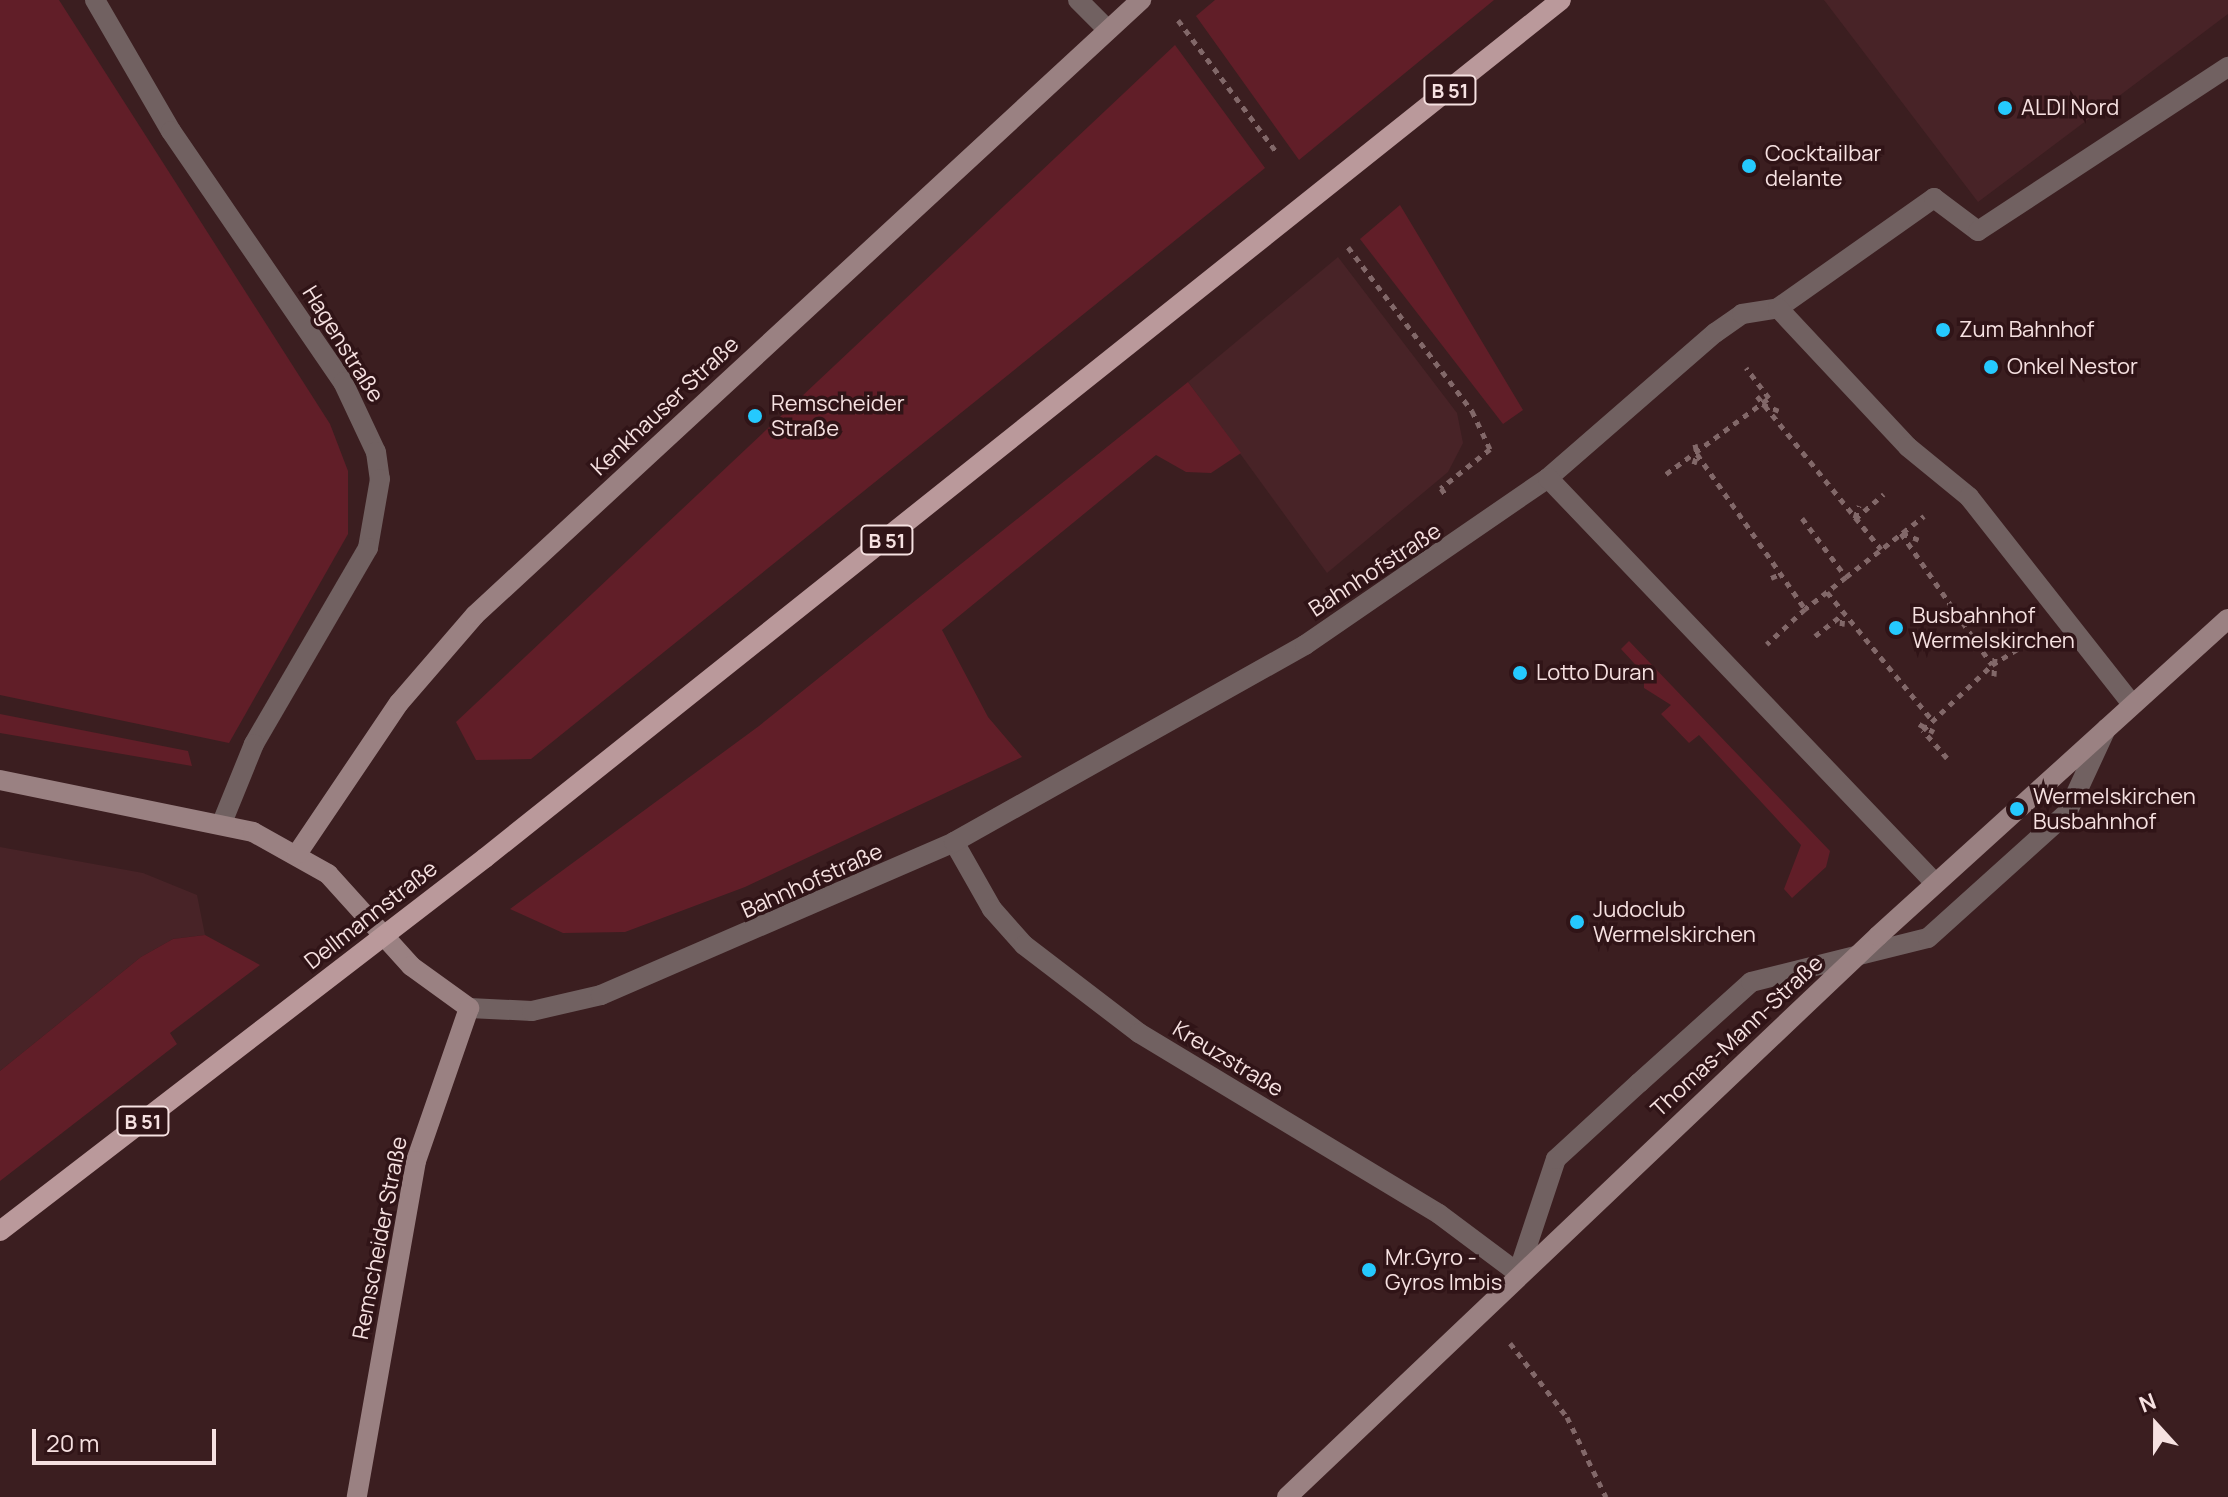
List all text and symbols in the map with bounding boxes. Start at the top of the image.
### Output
road number: B 51 [1422,74,1478,106]
place label: ALDI Nord [2021,95,2119,121]
marker: ALDI Nord [1996,99,2014,117]
place label: Cocktailbar delante [1765,140,1881,192]
marker: Cocktailbar delante [1740,157,1758,175]
street label: Hagenstraße [297,281,389,407]
place label: Zum Bahnhof [1959,317,2094,343]
marker: Zum Bahnhof [1934,321,1952,339]
street label: Kenkhauser Straße [586,331,744,481]
place label: Onkel Nestor [2007,354,2138,380]
marker: Onkel Nestor [1982,358,2000,376]
place label: Remscheider Straße [771,390,905,442]
marker: Remscheider Straße [746,407,764,425]
street label: Bahnhofstraße [1304,518,1446,622]
road number: B 51 [859,524,915,556]
place label: Busbahnhof Wermelskirchen [1912,602,2075,654]
marker: Busbahnhof Wermelskirchen [1887,619,1905,637]
place label: Lotto Duran [1536,660,1655,686]
marker: Lotto Duran [1511,664,1529,682]
place label: Wermelskirchen Busbahnhof [2033,783,2196,834]
marker: Wermelskirchen Busbahnhof [2008,800,2026,818]
street label: Bahnhofstraße [737,838,887,924]
street label: Dellmannstraße [299,855,443,975]
place label: Judoclub Wermelskirchen [1593,896,1756,948]
marker: Judoclub Wermelskirchen [1568,913,1586,931]
street label: Thomas-Mann-Straße [1646,950,1828,1122]
street label: Kreuzstraße [1168,1016,1288,1102]
road number: B 51 [115,1105,171,1137]
street label: Remscheider Straße [347,1134,413,1342]
place label: Mr.Gyro - Gyros Imbis [1385,1244,1502,1296]
marker: Mr.Gyro - Gyros Imbis [1360,1261,1378,1279]
north arrow [2116,1385,2196,1465]
text: N [2135,1386,2160,1419]
scale bar [36,1413,220,1463]
text: 20 m [46,1426,99,1459]

